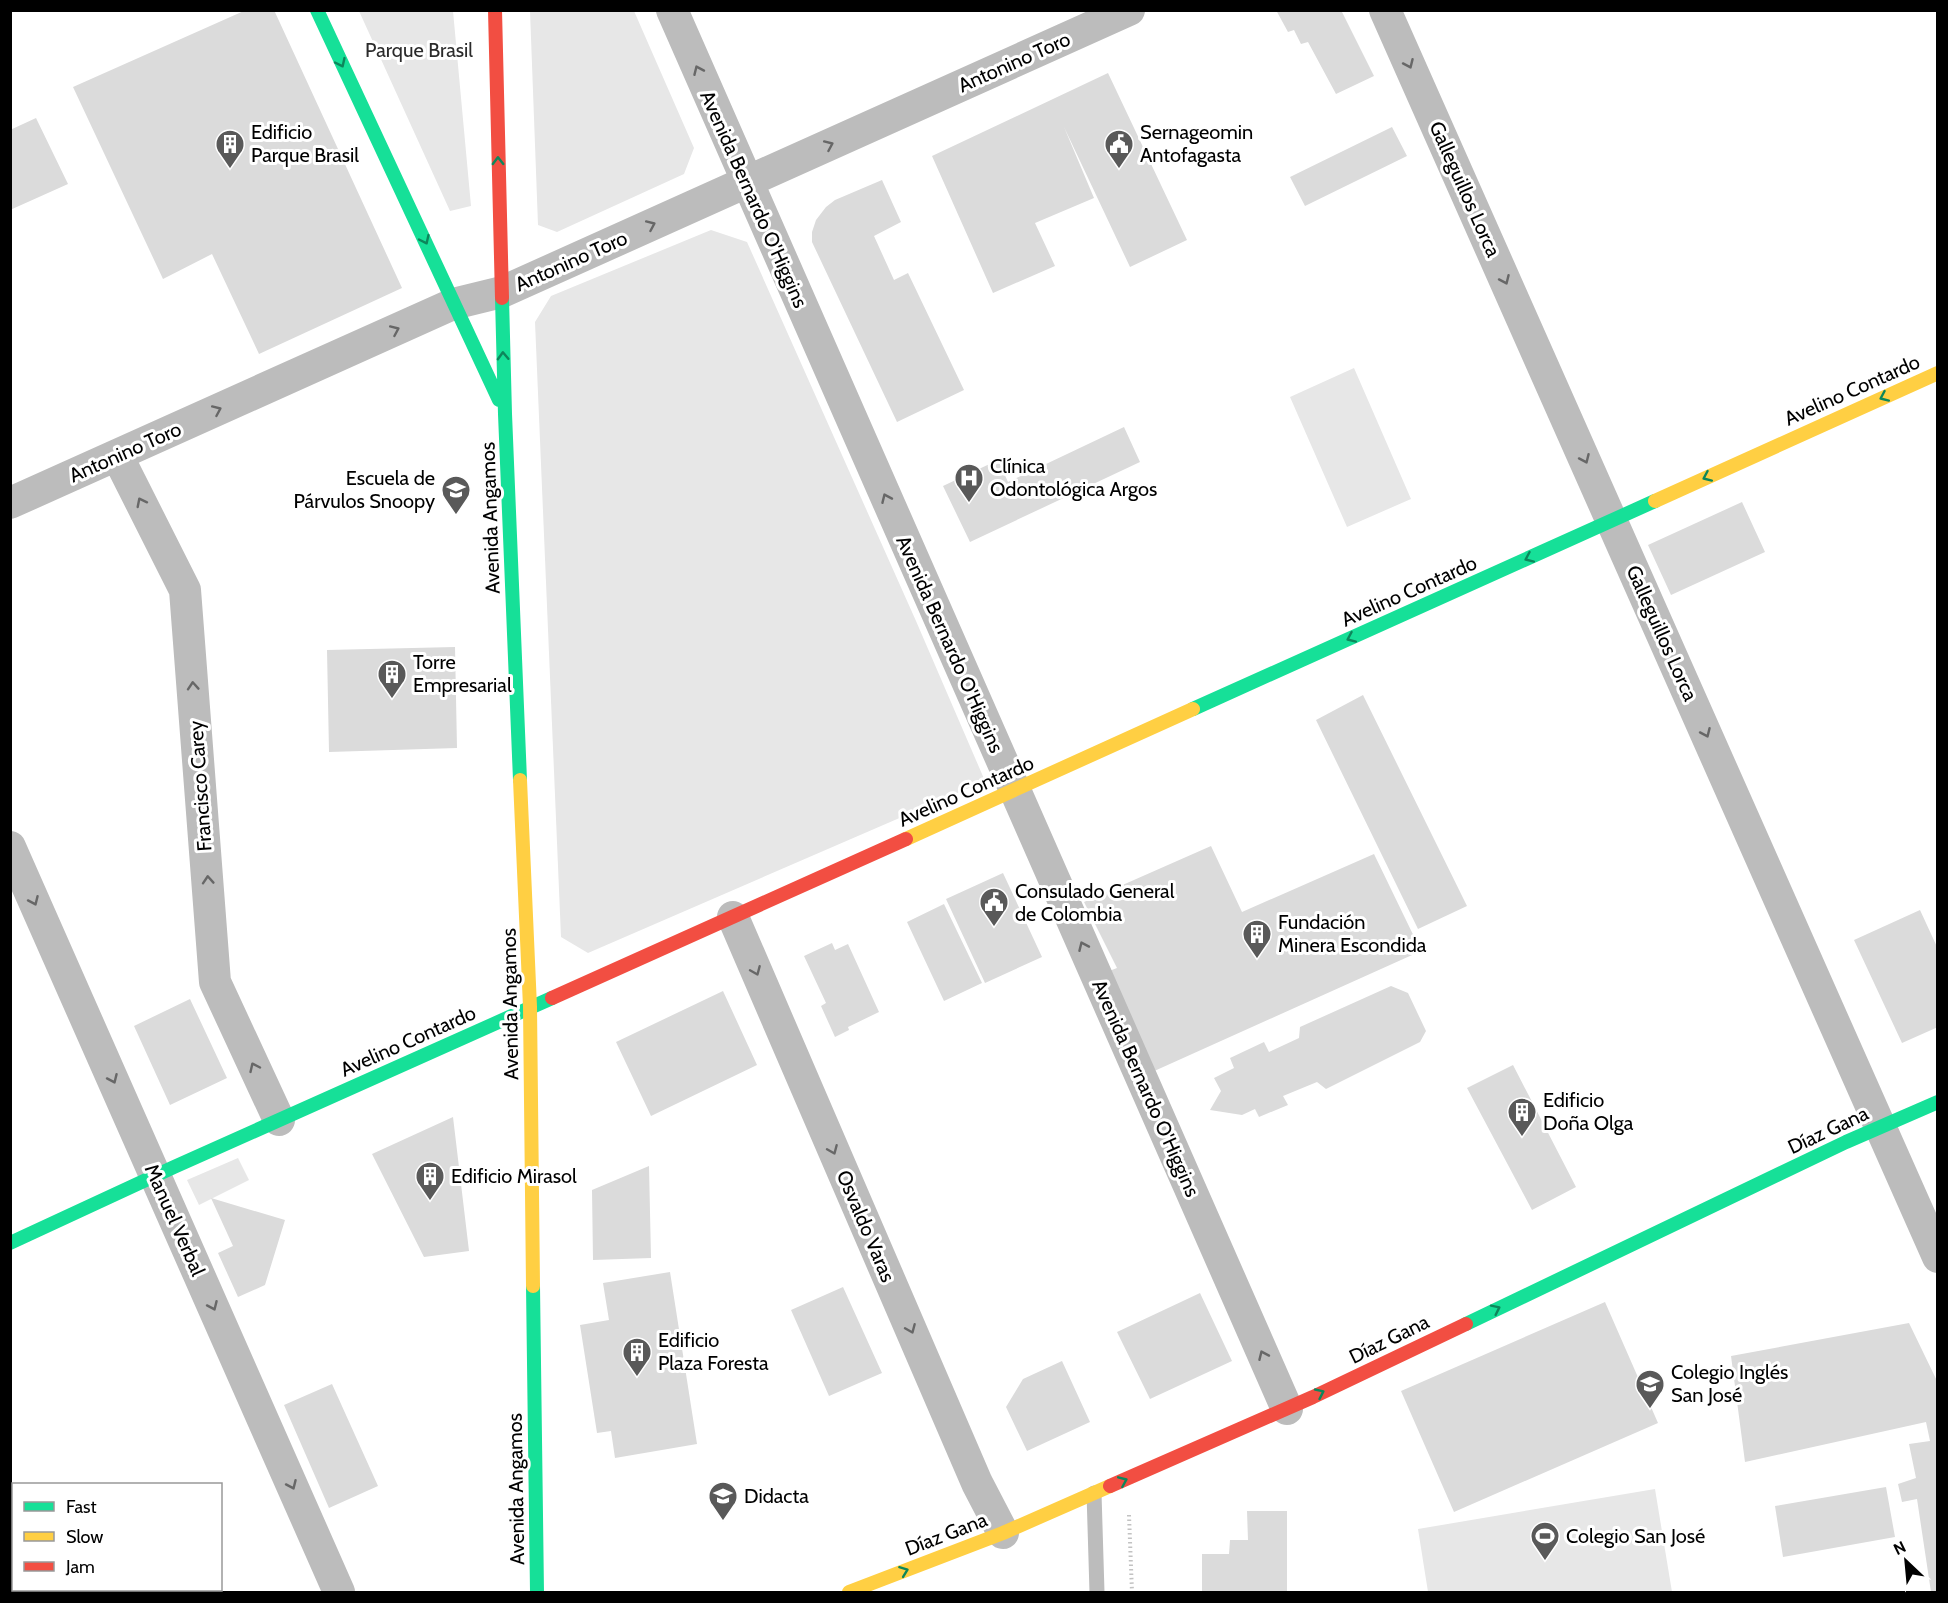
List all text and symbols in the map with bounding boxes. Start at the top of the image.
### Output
street label: Antonino Toro [954,27,1074,97]
park label: Parque Brasil [365,38,473,62]
one-way arrow [334,57,346,68]
one-way arrow [1402,58,1414,69]
one-way arrow [693,65,705,76]
street label: Avenida Bernardo O'Higgins [695,87,813,311]
street label: Galleguillos Lorca [1424,117,1506,261]
place label: Edificio Parque Brasil [251,120,359,167]
place label: Sernageomin Antofagasta [1140,120,1253,167]
building icon: Edificio Parque Brasil [214,128,246,170]
public building icon: Sernageomin Antofagasta [1103,128,1135,170]
one-way arrow [823,140,834,152]
one-way arrow [492,156,504,165]
one-way arrow [645,220,656,232]
street label: Antonino Toro [511,226,631,296]
one-way arrow [417,233,429,244]
one-way arrow [1498,274,1510,285]
one-way arrow [388,325,399,337]
street label: Avelino Contardo [1781,349,1923,431]
one-way arrow [497,351,510,360]
one-way arrow [1880,390,1891,402]
one-way arrow [211,405,222,417]
street label: Antonino Toro [65,417,185,487]
street label: Avenida Angamos [475,442,505,594]
one-way arrow [1577,452,1589,463]
place label: Clínica Odontológica Argos [990,454,1157,501]
hospital icon: Clínica Odontológica Argos [953,462,985,504]
place label: Escuela de Párvulos Snoopy [293,466,435,513]
one-way arrow [1702,470,1713,482]
school or university icon: Escuela de Párvulos Snoopy [440,474,472,516]
one-way arrow [881,494,893,505]
one-way arrow [136,497,148,508]
street label: Avenida Bernardo O'Higgins [891,532,1009,756]
street label: Avelino Contardo [1338,550,1480,632]
one-way arrow [1524,551,1535,563]
street label: Galleguillos Lorca [1621,561,1703,705]
one-way arrow [1347,631,1358,643]
place label: Torre Empresarial [413,650,512,697]
building icon: Torre Empresarial [376,658,408,700]
one-way arrow [187,681,200,691]
street label: Francisco Carey [183,720,217,852]
one-way arrow [1699,726,1711,737]
street label: Avelino Contardo [895,750,1037,832]
one-way arrow [201,876,214,885]
place label: Consulado General de Colombia [1015,879,1175,926]
public building icon: Consulado General de Colombia [978,886,1010,928]
one-way arrow [27,895,39,906]
place label: Fundación Minera Escondida [1278,910,1427,957]
building icon: Fundación Minera Escondida [1241,918,1273,960]
street label: Avenida Angamos [497,928,523,1080]
one-way arrow [1079,941,1091,952]
one-way arrow [749,965,761,976]
street label: Avenida Bernardo O'Higgins [1087,976,1205,1200]
street label: Avelino Contardo [337,1000,479,1082]
one-way arrow [250,1062,262,1073]
one-way arrow [106,1073,118,1084]
place label: Edificio Doña Olga [1543,1088,1634,1135]
building icon: Edificio Doña Olga [1506,1096,1538,1138]
street label: Díaz Gana [1784,1101,1872,1159]
one-way arrow [826,1144,838,1155]
street label: Manuel Verbal [140,1160,210,1280]
building icon: Edificio Mirasol [414,1160,446,1202]
place label: Edificio Mirasol [451,1164,577,1188]
street label: Osvaldo Varas [832,1166,900,1286]
one-way arrow [206,1300,218,1311]
one-way arrow [1490,1305,1501,1317]
street label: Díaz Gana [1345,1309,1433,1369]
one-way arrow [904,1323,916,1334]
place label: Edificio Plaza Foresta [658,1328,769,1375]
building icon: Edificio Plaza Foresta [621,1336,653,1378]
one-way arrow [1258,1350,1270,1361]
place label: Colegio Inglés San José [1671,1360,1788,1407]
school or university icon: Colegio Inglés San José [1634,1368,1666,1410]
one-way arrow [1314,1389,1325,1401]
street label: Avenida Angamos [503,1413,529,1565]
one-way arrow [1116,1476,1127,1488]
one-way arrow [285,1478,297,1489]
school or university icon: Didacta [707,1480,739,1522]
legend [12,1483,222,1591]
place label: Didacta [744,1484,809,1508]
text: Fast [66,1496,97,1518]
street label: Díaz Gana [902,1507,991,1561]
sports icon: Colegio San José [1529,1520,1561,1562]
place label: Colegio San José [1566,1524,1705,1548]
text: Slow [66,1526,103,1548]
north arrow [1876,1531,1936,1591]
text: N [1890,1537,1909,1559]
text: Jam [65,1556,95,1578]
one-way arrow [898,1566,909,1579]

